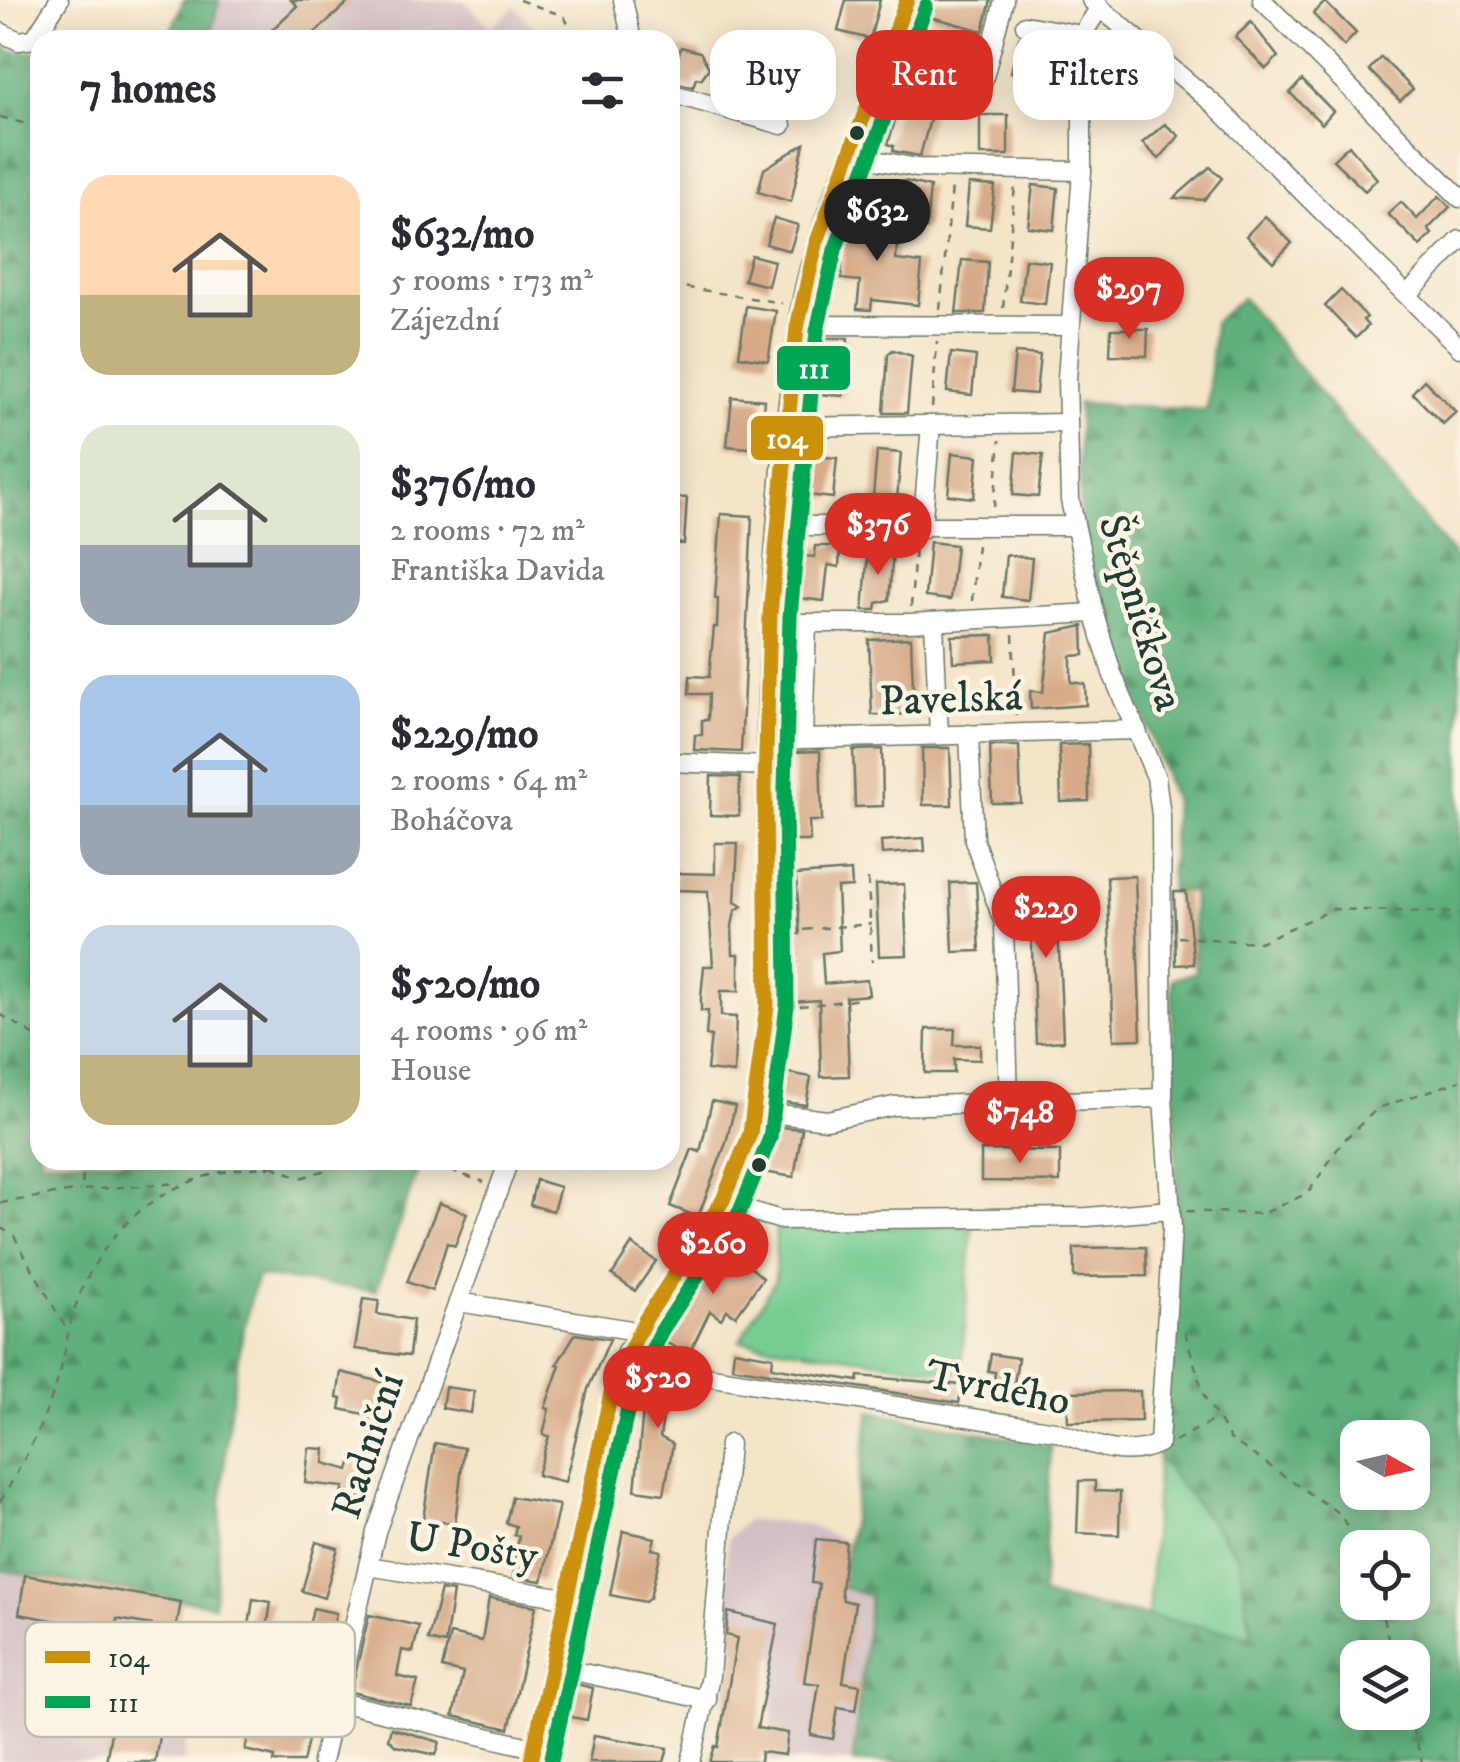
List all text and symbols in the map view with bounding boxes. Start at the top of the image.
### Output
chip: Buy [710,30,836,120]
chip: Rent [856,30,993,120]
chip: Filters [1013,30,1174,120]
icon: filters [575,63,630,118]
text: 7 homes [80,64,216,116]
unlabelled marker [847,123,867,143]
pin: $632 [818,179,936,264]
text: $632 [846,191,908,231]
text: $632/mo [390,209,534,261]
icon: home [160,215,280,335]
pin: $297 [1070,257,1188,342]
text: 5 rooms · 173 m² [390,261,593,301]
text: $297 [1096,269,1162,309]
text: Zájezdní [390,301,500,341]
line badge: 111 [775,344,852,392]
text: 111 [799,352,829,387]
line badge: 104 [749,414,825,462]
text: 104 [766,422,810,457]
text: $376/mo [390,459,536,511]
icon: home [160,465,280,585]
pin: $376 [819,493,937,578]
text: $376 [847,505,909,545]
street label: Štěpničkova [1086,509,1195,717]
text: 2 rooms · 72 m² [390,511,585,551]
text: Františka Davida [390,551,605,591]
street label: Pavelská [879,672,1024,728]
text: $229/mo [390,709,538,761]
icon: home [160,715,280,835]
text: 2 rooms · 64 m² [390,761,587,801]
text: Boháčova [390,801,513,841]
pin: $229 [987,876,1105,961]
text: $229 [1014,888,1078,928]
text: $520/mo [390,959,540,1011]
icon: home [160,965,280,1085]
text: 4 rooms · 96 m² [390,1011,587,1051]
text: House [390,1051,471,1091]
pin: $748 [961,1081,1079,1166]
text: $748 [986,1093,1054,1133]
unlabelled marker [749,1155,769,1175]
pin: $260 [654,1212,772,1297]
text: $260 [679,1224,747,1264]
pin: $520 [599,1346,717,1431]
street label: Tvrdého [922,1350,1074,1428]
text: $520 [625,1358,691,1398]
street label: Radniční [321,1364,418,1526]
north arrow [1340,1420,1430,1510]
map controls [1340,1420,1430,1730]
street label: U Pošty [402,1511,543,1583]
button: locate [1340,1530,1430,1620]
legend [25,1622,355,1737]
button: layers [1340,1640,1430,1730]
text: 104 [108,1641,150,1676]
text: 111 [108,1686,139,1721]

